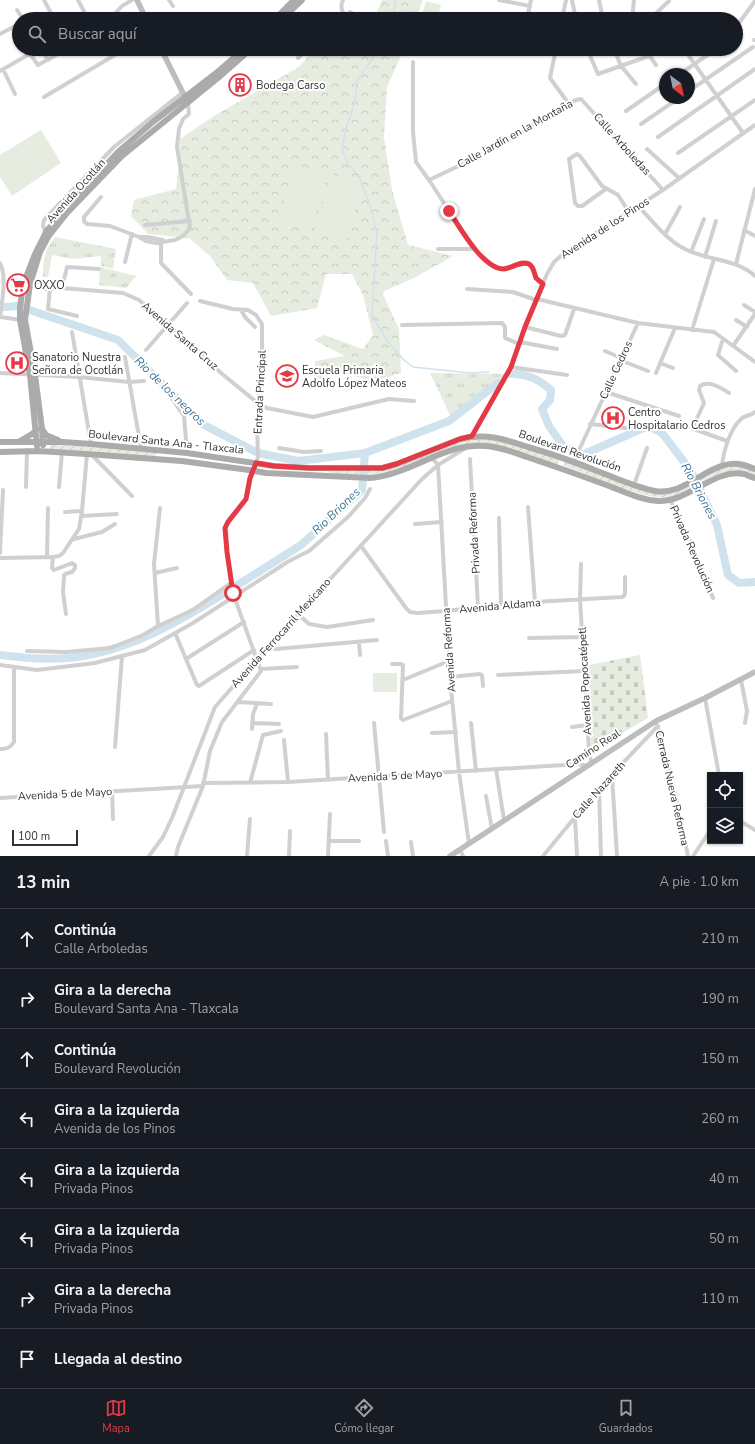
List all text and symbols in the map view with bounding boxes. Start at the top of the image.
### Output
search box [12,12,743,56]
icon: search [26,23,48,45]
text: Buscar aquí [58,24,136,44]
north arrow [659,68,695,104]
building icon: Bodega Carso [227,72,253,98]
place label: Bodega Carso [256,78,325,93]
street label: Calle Jardín en la Montaña [455,96,576,172]
street label: Calle Arboledas [590,110,654,178]
street label: Avenida Ocotlán [43,156,109,226]
street label: Avenida de los Pinos [558,194,652,262]
route end [440,202,458,220]
supermarket icon: OXXO [5,272,31,298]
place label: OXXO [34,278,65,293]
street label: Avenida Santa Cruz [138,299,222,373]
street label: Calle Cedros [596,338,636,402]
street label: Entrada Principal [250,349,270,434]
hospital icon: Sanatorio Nuestra Señora de Ocotlán [4,350,30,376]
place label: Sanatorio Nuestra Señora de Ocotlán [32,350,123,378]
water label: Rio de los negros [131,353,209,429]
school or university icon: Escuela Primaria Adolfo López Mateos [274,363,300,389]
place label: Escuela Primaria Adolfo López Mateos [302,363,407,391]
hospital icon: Centro Hospitalario Cedros [600,405,626,431]
place label: Centro Hospitalario Cedros [628,405,726,433]
street label: Boulevard Santa Ana - Tlaxcala [87,426,245,458]
street label: Boulevard Revolución [517,426,623,476]
water label: Rio Briones [678,460,721,522]
water label: Rio Briones [308,484,364,538]
street label: Privada Reforma [464,492,484,574]
street label: Privada Revolución [666,503,718,595]
street label: Avenida Ferrocarril Mexicano [228,575,334,691]
route start [224,584,242,602]
street label: Avenida Aldama [459,595,542,617]
street label: Avenida Reforma [439,607,459,693]
street label: Avenida Popocatépetl [575,626,595,735]
street label: Camino Real [563,725,624,772]
street label: Cerrada Nueva Reforma [651,729,693,847]
street label: Calle Nazareth [569,758,629,822]
street label: Avenida 5 de Mayo [347,766,443,786]
map controls [707,772,743,844]
button: locate [707,772,743,808]
street label: Avenida 5 de Mayo [17,784,113,804]
button: layers [707,808,743,844]
scale bar [12,828,78,847]
text: 100 m [18,829,50,844]
text: 13 min [16,871,70,894]
text: A pie · 1.0 km [659,873,739,891]
text: Continúa [54,920,116,940]
icon: ahead [16,928,38,950]
text: 210 m [701,930,739,948]
text: Calle Arboledas [54,940,148,958]
text: Gira a la derecha [54,980,171,1000]
icon: right [16,988,38,1010]
text: 190 m [701,990,739,1008]
text: Boulevard Santa Ana - Tlaxcala [54,1000,239,1018]
text: Continúa [54,1040,116,1060]
icon: ahead [16,1048,38,1070]
text: 150 m [701,1050,739,1068]
text: Boulevard Revolución [54,1060,181,1078]
text: Gira a la izquierda [54,1100,180,1120]
icon: left [16,1108,38,1130]
text: 260 m [701,1110,739,1128]
text: Avenida de los Pinos [54,1120,175,1138]
text: Gira a la izquierda [54,1160,180,1180]
icon: left [16,1168,38,1190]
text: 40 m [709,1170,739,1188]
text: Privada Pinos [54,1180,133,1198]
text: Gira a la izquierda [54,1220,180,1240]
icon: left [16,1228,38,1250]
text: 50 m [709,1230,739,1248]
text: Privada Pinos [54,1240,133,1258]
text: Gira a la derecha [54,1280,171,1300]
icon: right [16,1288,38,1310]
text: 110 m [701,1290,739,1308]
text: Privada Pinos [54,1300,133,1318]
icon: arrive [16,1348,38,1370]
text: Llegada al destino [54,1349,182,1369]
tab: Mapa [102,1397,130,1436]
tab: Cómo llegar [334,1397,394,1436]
tab: Guardados [599,1397,653,1436]

